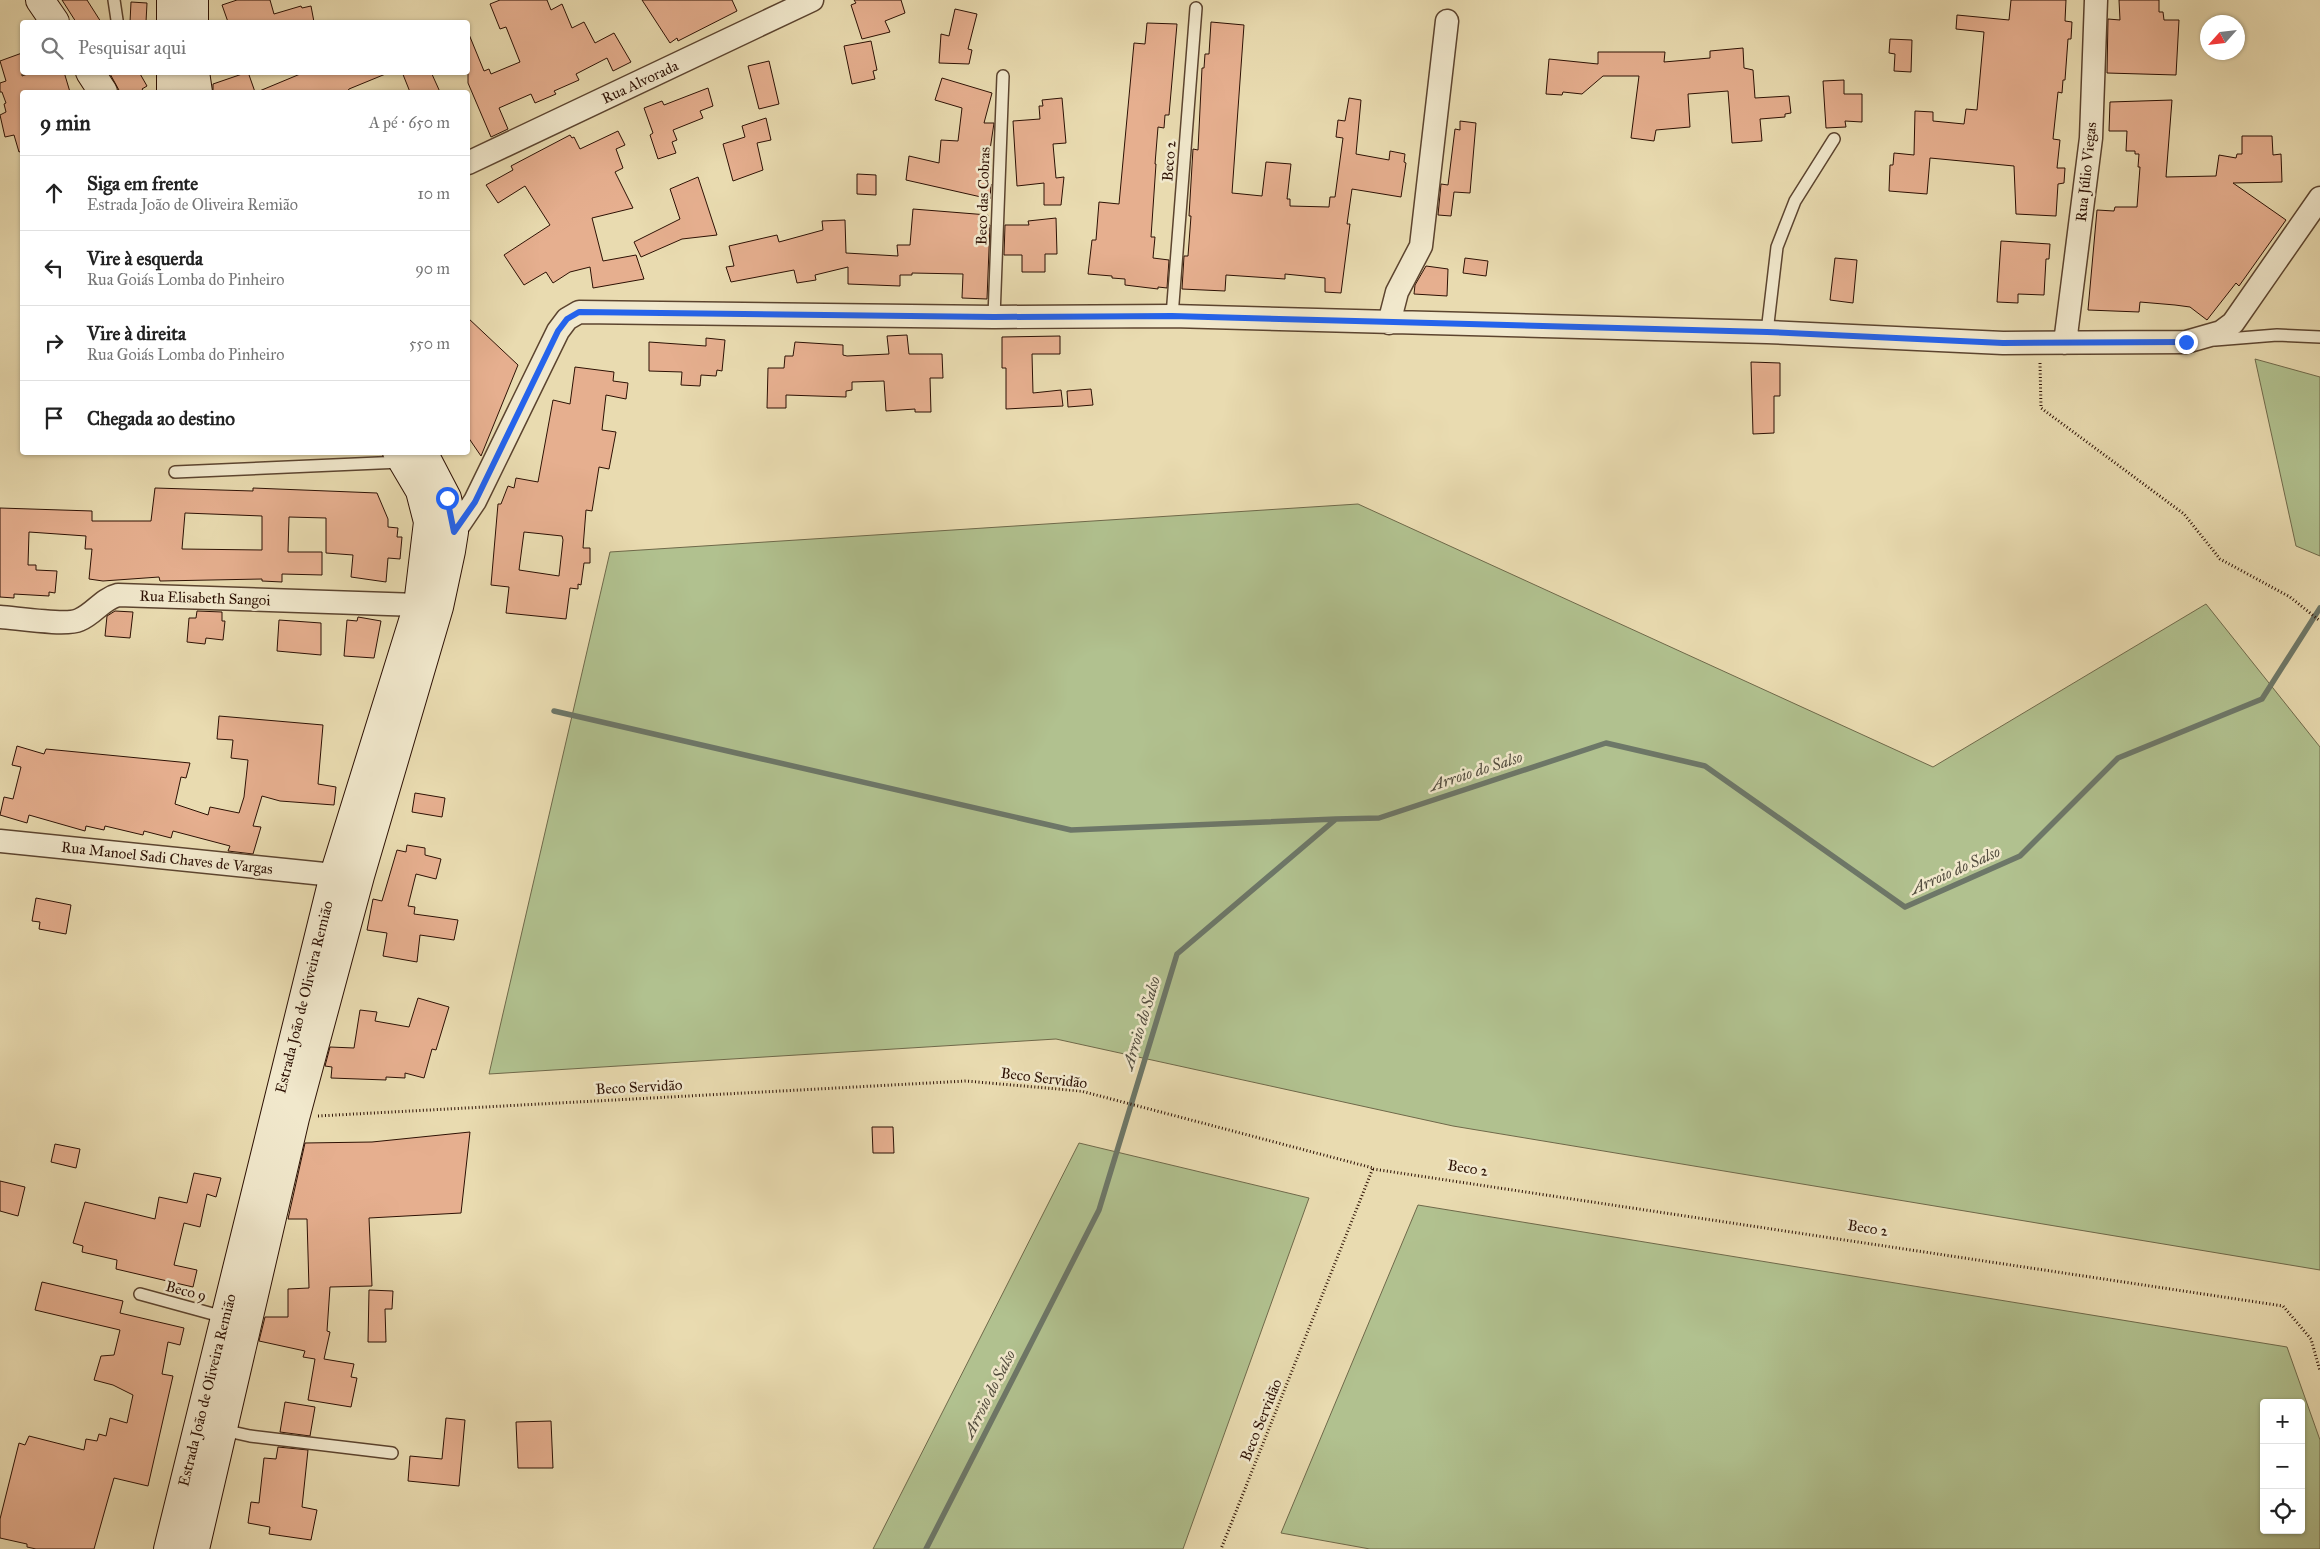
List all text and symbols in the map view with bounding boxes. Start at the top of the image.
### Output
north arrow [2200,15,2245,60]
search box [20,20,470,75]
icon: search [38,34,66,62]
text: Pesquisar aqui [78,36,186,59]
street label: Rua Alvorada [599,56,682,108]
text: 9 min [40,110,91,136]
text: A pé · 650 m [369,113,450,132]
street label: Rua Júlio Viegas [2072,121,2101,223]
street label: Beco 2 [1158,139,1180,182]
street label: Beco das Cobras [972,146,994,246]
text: Siga em frente [87,172,198,195]
icon: ahead [40,179,68,207]
text: 10 m [418,184,450,203]
text: Estrada João de Oliveira Remião [87,195,298,214]
text: Vire à esquerda [87,247,203,270]
icon: left [40,254,68,282]
text: 90 m [415,259,450,278]
text: Rua Goiás Lomba do Pinheiro [87,270,284,289]
text: Vire à direita [87,322,186,345]
icon: right [40,329,68,357]
route end [2175,331,2198,354]
text: 550 m [409,334,450,353]
text: Rua Goiás Lomba do Pinheiro [87,345,284,364]
icon: arrive [40,404,68,432]
text: Chegada ao destino [87,407,235,430]
route start [436,487,459,510]
street label: Rua Elisabeth Sangoi [139,587,271,609]
water label: Arroio do Salso [1425,747,1525,796]
street label: Rua Manoel Sadi Chaves de Vargas [60,838,274,878]
water label: Arroio do Salso [1905,842,2003,899]
street label: Estrada João de Oliveira Remião [271,899,338,1095]
water label: Arroio do Salso [1117,974,1164,1074]
street label: Beco Servidão [1000,1064,1089,1092]
street label: Beco Servidão [595,1076,683,1098]
street label: Beco 2 [1446,1156,1490,1180]
street label: Beco 2 [1846,1216,1890,1240]
street label: Beco 9 [164,1277,208,1305]
street label: Estrada João de Oliveira Remião [174,1292,241,1488]
water label: Arroio do Salso [958,1347,1019,1443]
street label: Beco Servidão [1236,1376,1286,1464]
map controls [2260,1399,2305,1534]
button: + [2260,1399,2305,1444]
button: − [2260,1444,2305,1489]
button: locate [2260,1489,2305,1534]

